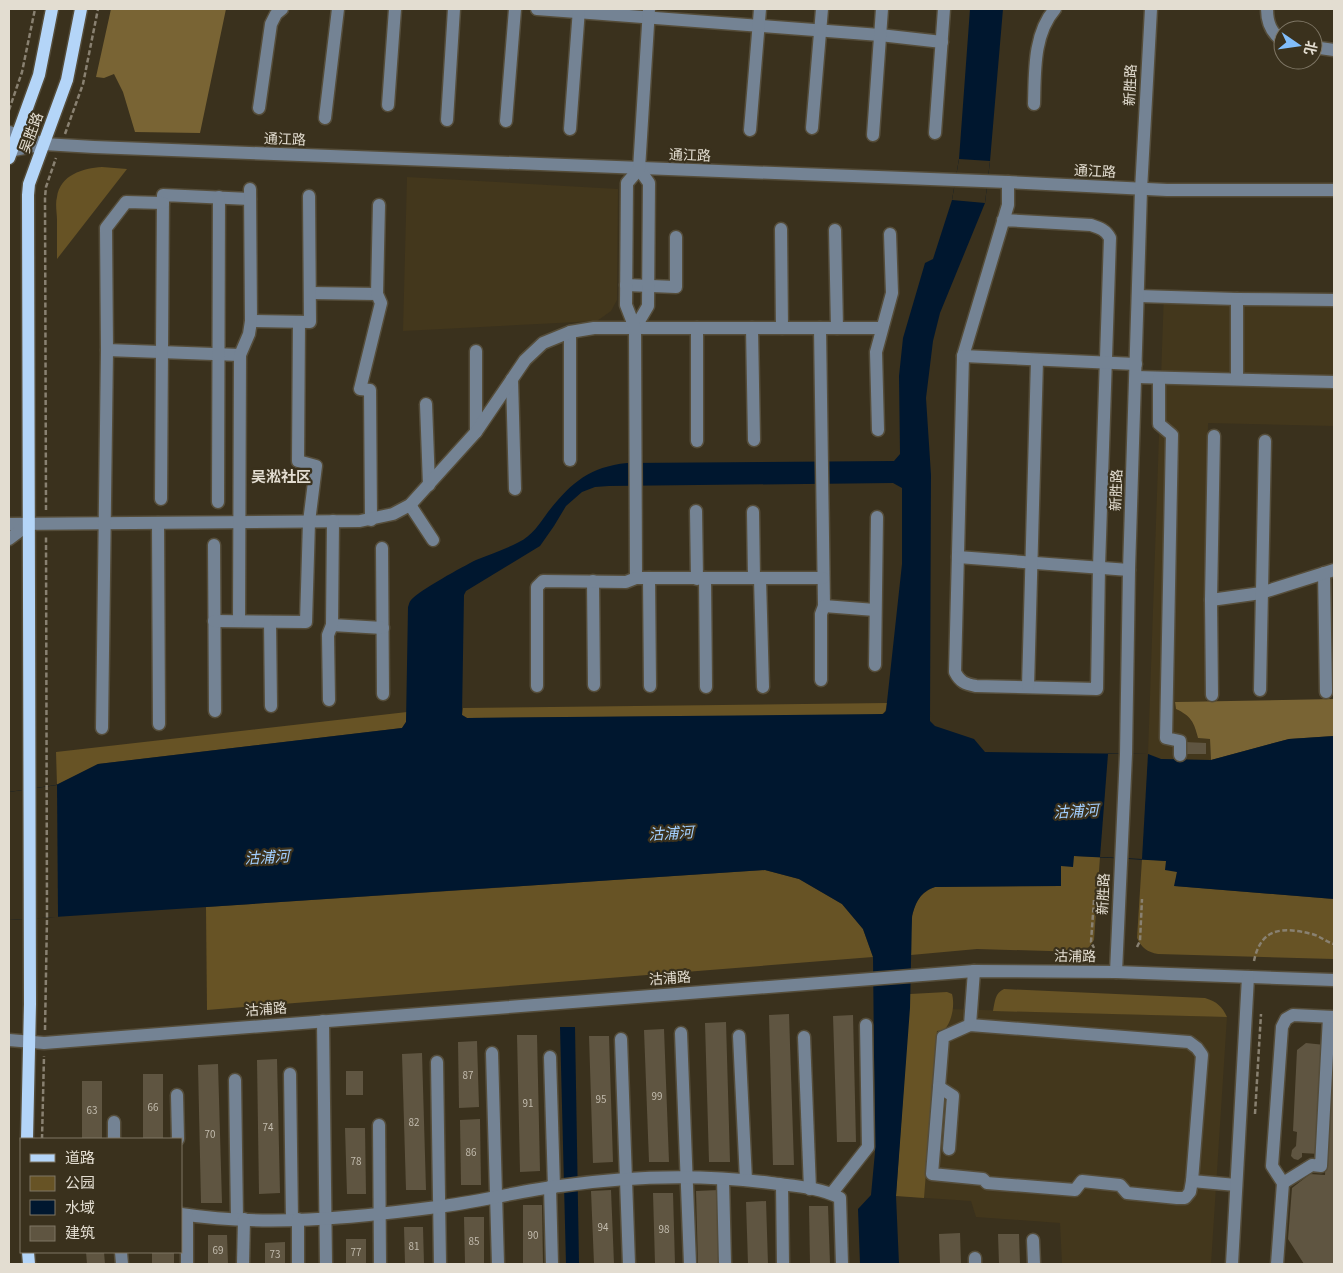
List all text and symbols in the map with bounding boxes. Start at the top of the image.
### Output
north arrow [1273,20,1323,70]
text: 北 [1298,39,1321,57]
street label: 新胜路 [1120,64,1142,106]
street label: 吴胜路 [15,110,49,156]
street label: 通江路 [264,129,306,151]
street label: 通江路 [669,145,711,167]
street label: 通江路 [1074,161,1116,183]
district label: 吴淞社区 [251,467,311,488]
street label: 新胜路 [1106,469,1128,511]
water label: 沽浦河 [1053,800,1102,824]
water label: 沽浦河 [648,822,697,846]
water label: 沽浦河 [244,846,293,870]
street label: 新胜路 [1093,873,1115,915]
street label: 沽浦路 [1054,947,1096,967]
street label: 沽浦路 [648,968,692,990]
street label: 沽浦路 [244,999,288,1021]
house number: 87 [463,1068,473,1083]
house number: 99 [652,1089,662,1104]
house number: 95 [596,1092,606,1107]
house number: 91 [523,1096,533,1111]
house number: 66 [148,1100,159,1115]
house number: 63 [87,1103,97,1118]
house number: 82 [409,1115,419,1130]
house number: 74 [263,1120,274,1135]
house number: 70 [205,1127,215,1142]
legend [20,1138,182,1253]
house number: 86 [466,1145,477,1160]
text: 道路 [65,1148,95,1169]
house number: 78 [351,1154,362,1169]
text: 公园 [65,1173,95,1194]
text: 水域 [65,1198,95,1219]
house number: 94 [598,1220,609,1235]
house number: 98 [659,1222,670,1237]
text: 建筑 [65,1223,95,1244]
house number: 90 [528,1228,538,1243]
house number: 85 [469,1234,479,1249]
house number: 81 [409,1239,419,1254]
house number: 69 [213,1243,223,1258]
house number: 77 [351,1245,361,1260]
house number: 73 [270,1247,280,1262]

